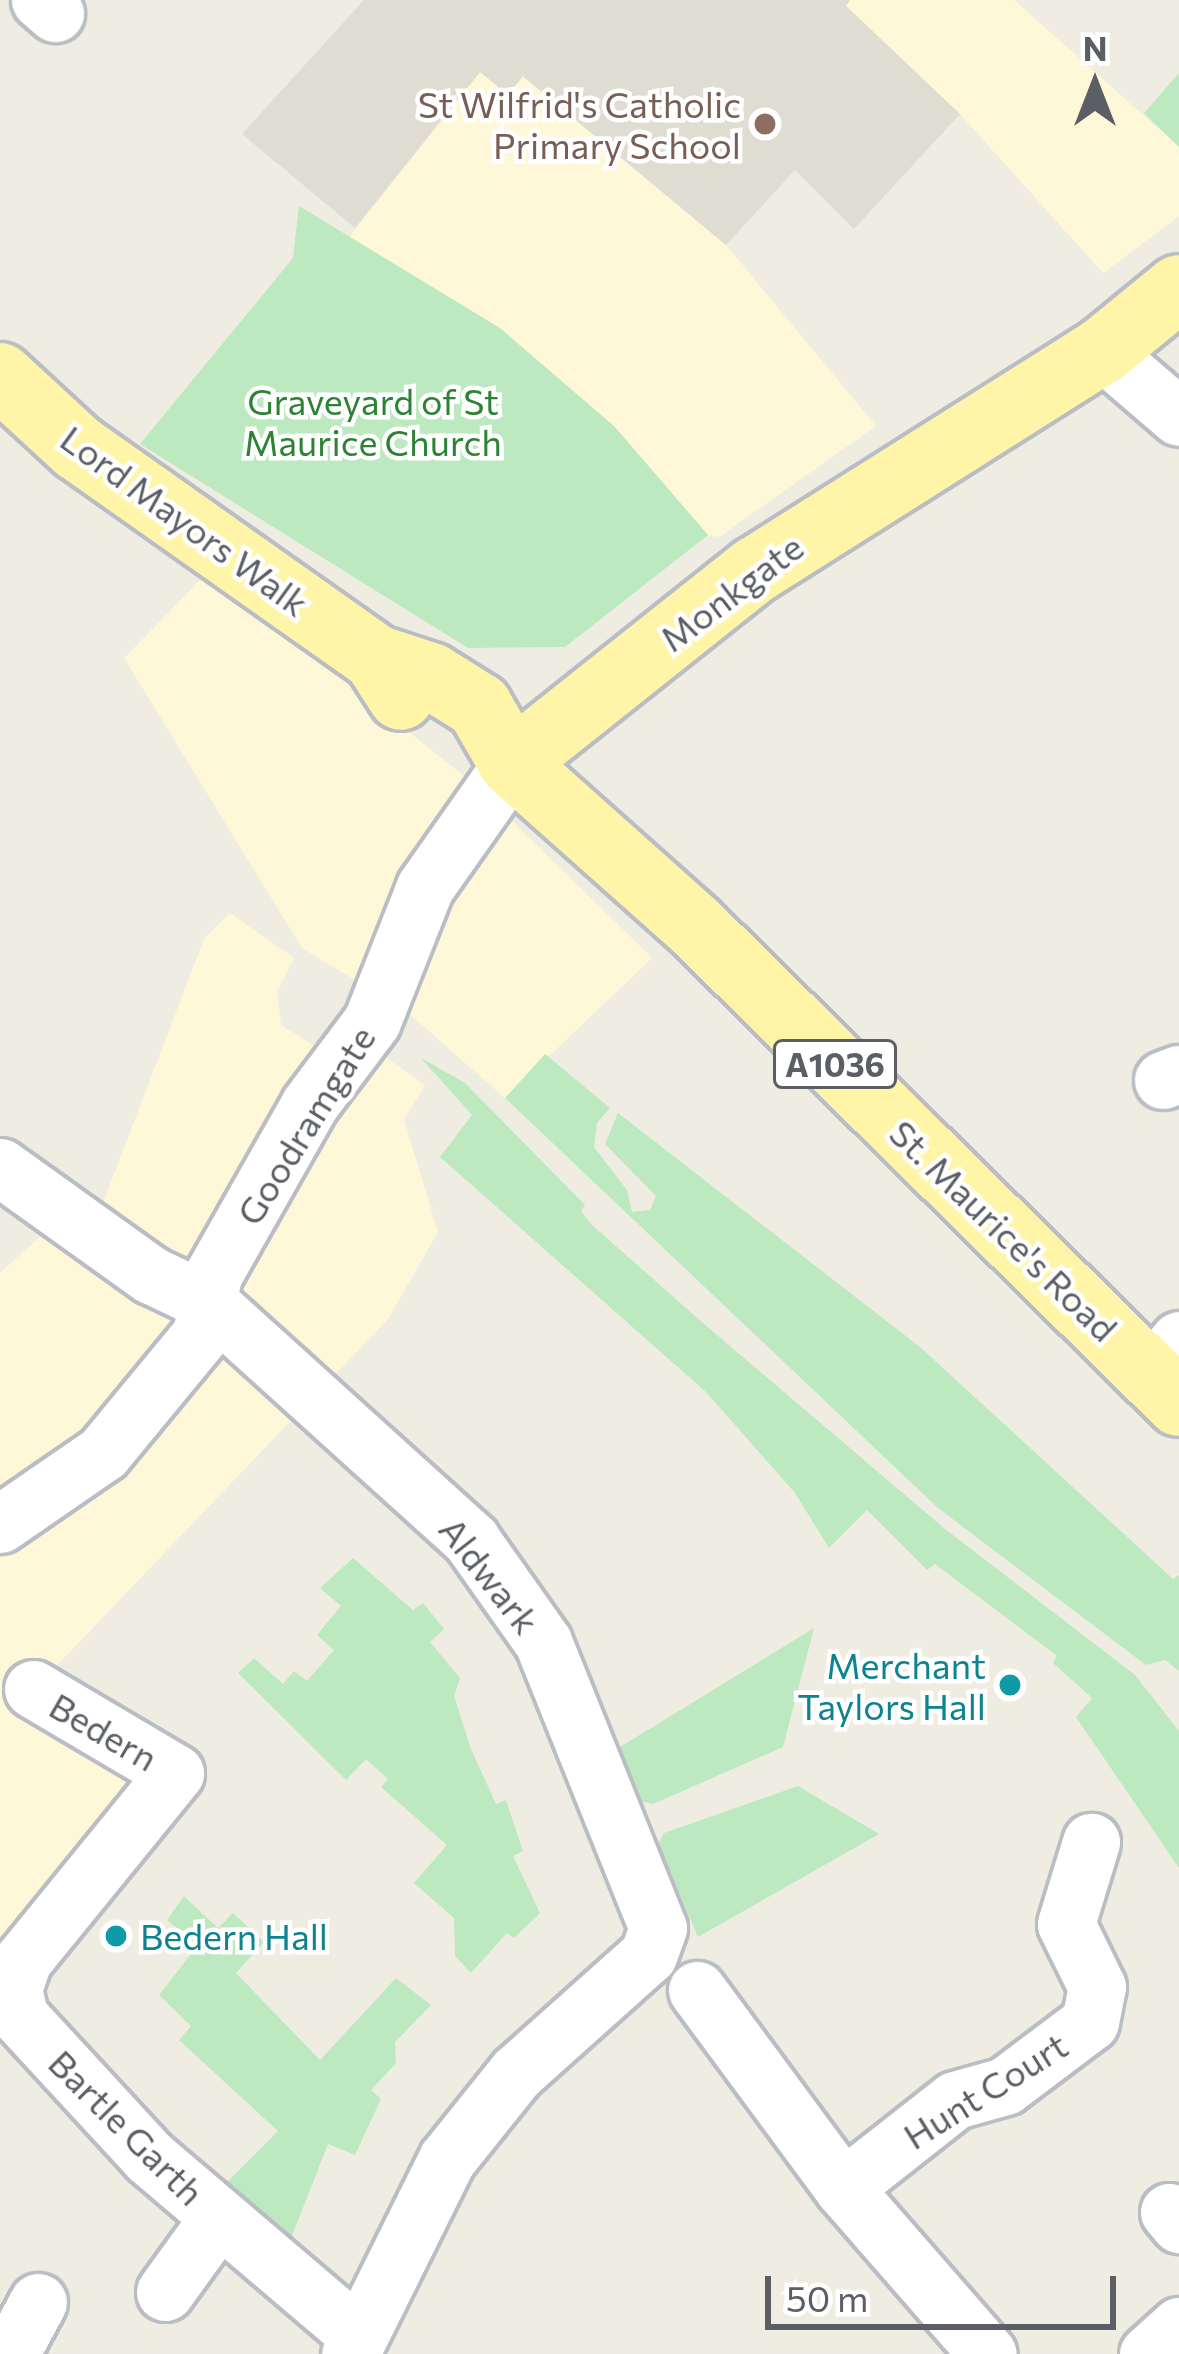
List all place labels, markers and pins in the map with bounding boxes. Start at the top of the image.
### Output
place label: St Wilfrid's Catholic Primary School [418,81,741,166]
marker: St Wilfrid's Catholic Primary School [752,111,778,137]
place label: Merchant Taylors Hall [797,1642,986,1727]
marker: Merchant Taylors Hall [997,1672,1023,1698]
place label: Bedern Hall [140,1914,328,1958]
marker: Bedern Hall [103,1923,129,1949]

